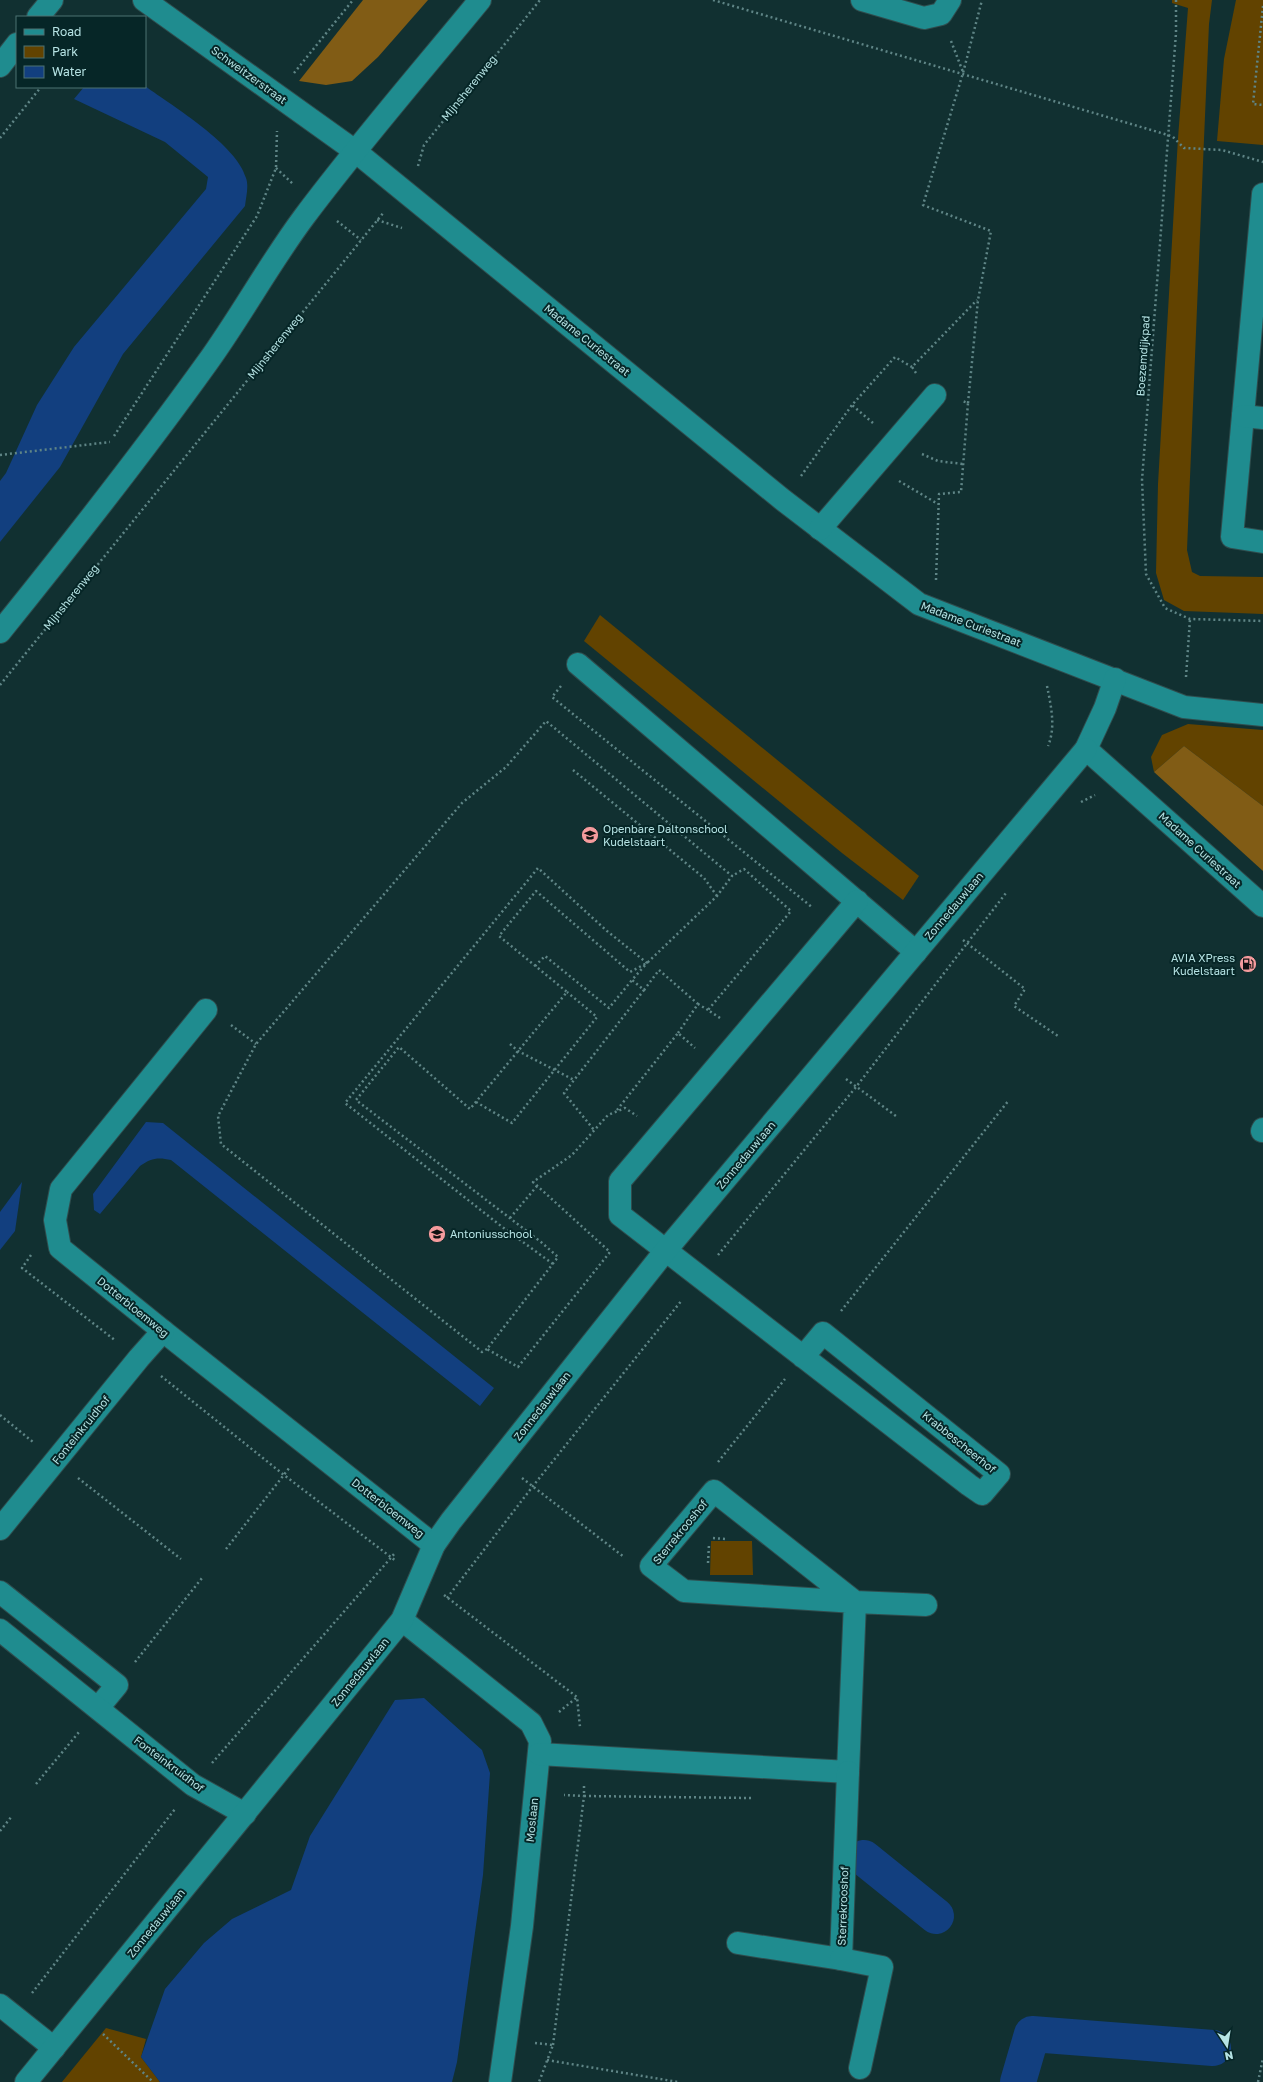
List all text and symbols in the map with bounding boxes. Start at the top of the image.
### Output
legend [16,16,146,88]
text: Road [52,24,81,39]
street label: Schweitzerstraat [209,43,289,106]
text: Park [52,44,78,59]
street label: Mijnsherenweg [438,52,499,123]
text: Water [52,64,86,79]
street label: Madame Curiestraat [542,301,633,378]
street label: Mijnsherenweg [244,310,305,381]
street label: Boezemdijkpad [1133,315,1152,397]
street label: Mijnsherenweg [40,561,101,632]
street label: Madame Curiestraat [919,598,1023,649]
street label: Madame Curiestraat [1156,809,1244,890]
place label: Openbare Daltonschool Kudelstaart [603,822,728,848]
school or university icon: Openbare Daltonschool Kudelstaart [580,825,600,845]
street label: Zonnedauwlaan [922,869,986,942]
place label: AVIA XPress Kudelstaart [1171,951,1235,977]
fuel station icon: AVIA XPress Kudelstaart [1238,954,1258,974]
street label: Zonnedauwlaan [714,1118,778,1191]
school or university icon: Antoniusschool [427,1224,447,1244]
place label: Antoniusschool [450,1227,533,1240]
street label: Dotterbloemweg [95,1274,172,1339]
street label: Zonnedauwlaan [511,1369,573,1443]
street label: Fonteinkruidhof [49,1393,112,1467]
street label: Krabbescheerhof [920,1408,999,1475]
street label: Dotterbloemweg [349,1475,427,1540]
street label: Sterrekrooshof [650,1497,710,1567]
street label: Zonnedauwlaan [328,1635,391,1708]
street label: Fonteinkruidhof [132,1733,207,1794]
street label: Moslaan [523,1797,540,1843]
street label: Sterrekrooshof [835,1866,850,1946]
street label: Zonnedauwlaan [124,1886,187,1959]
north arrow [1207,2026,1247,2066]
text: N [1224,2049,1235,2063]

